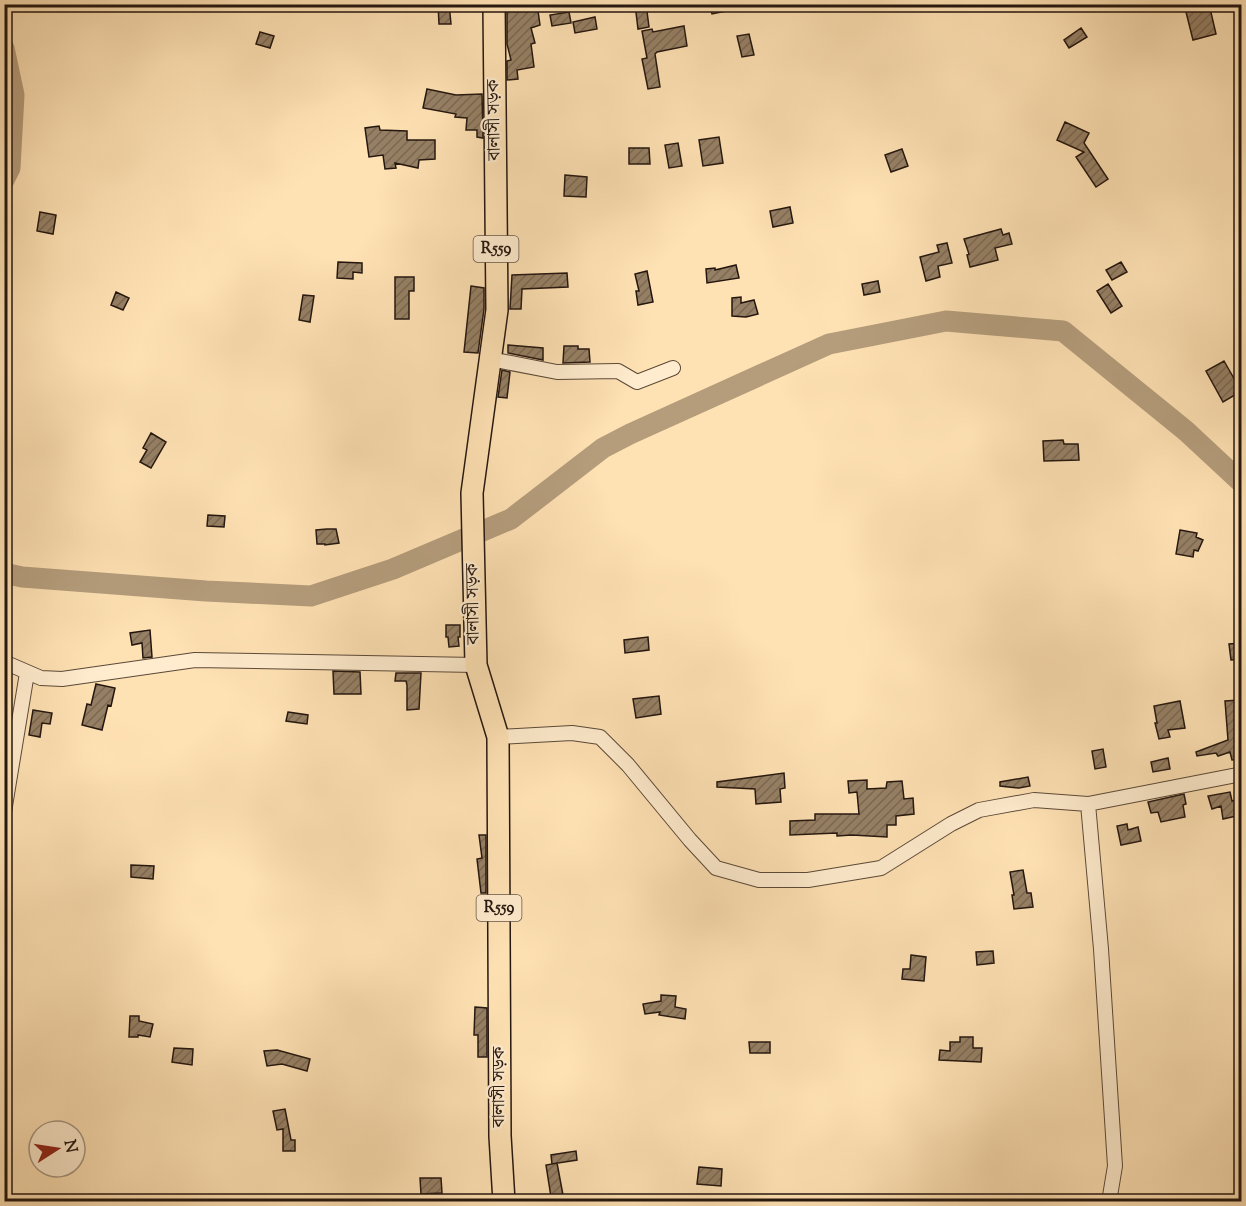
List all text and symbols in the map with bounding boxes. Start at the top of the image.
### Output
street label: বালাসী সড়ক [481,78,509,162]
road number: R559 [474,236,518,262]
street label: বালাসী সড়ক [460,562,488,646]
road number: R559 [476,895,522,921]
street label: বালাসী সড়ক [487,1045,513,1128]
north arrow [27,1119,87,1179]
text: N [57,1138,82,1155]

